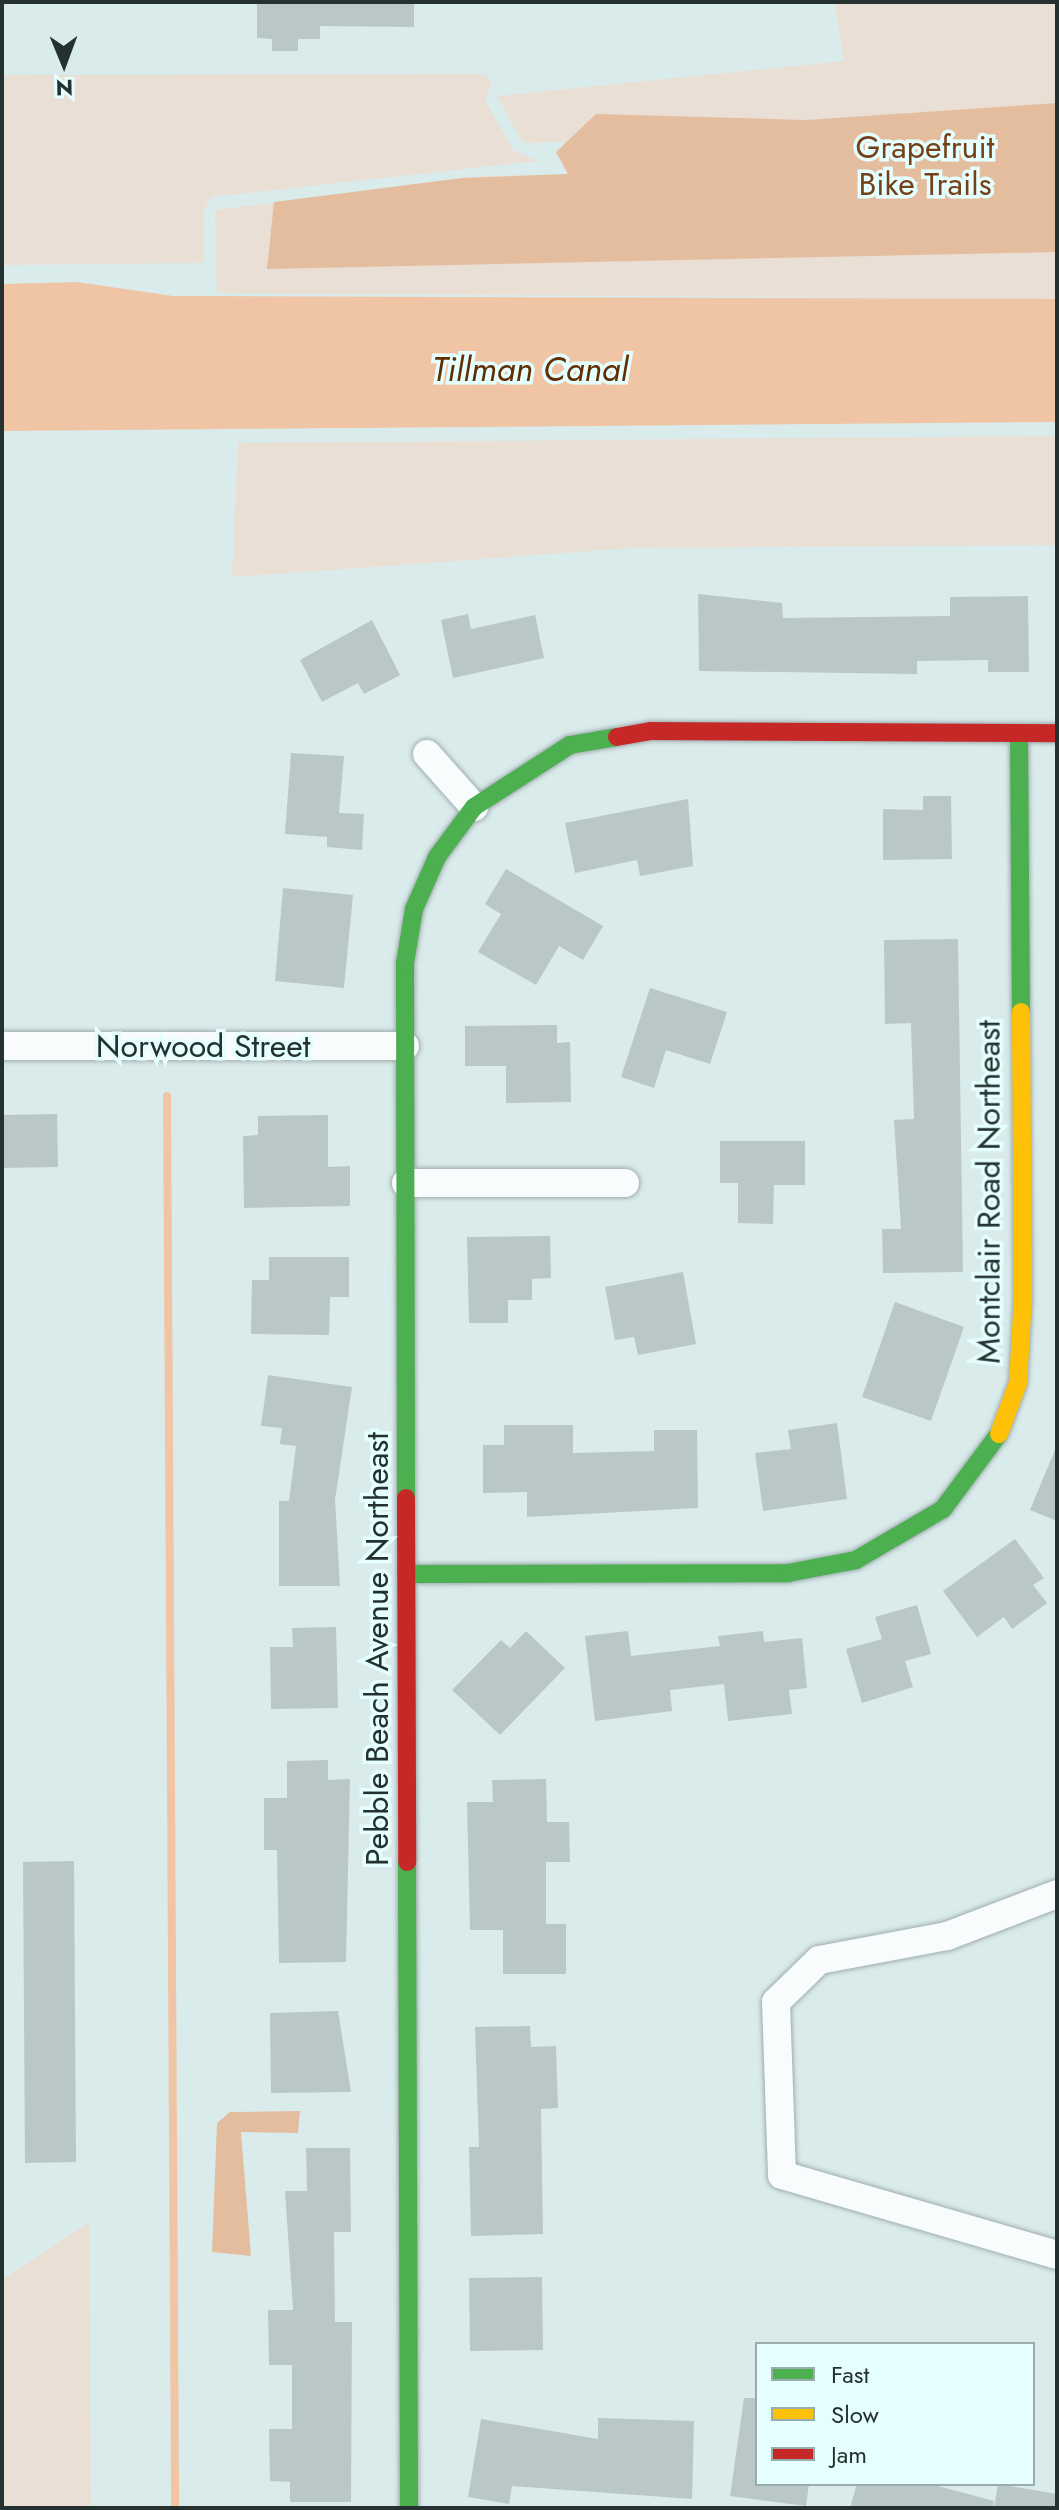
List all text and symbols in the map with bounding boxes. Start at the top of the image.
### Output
north arrow [24,24,104,104]
text: N [55,72,73,104]
park label: Grapefruit Bike Trails [856,129,994,204]
water label: Tillman Canal [432,350,628,390]
street label: Montclair Road Northeast [970,1020,1008,1364]
street label: Norwood Street [96,1027,310,1065]
street label: Pebble Beach Avenue Northeast [358,1432,396,1866]
legend [755,2342,1035,2486]
text: Fast [831,2357,869,2392]
text: Slow [831,2397,879,2432]
text: Jam [831,2437,867,2472]

